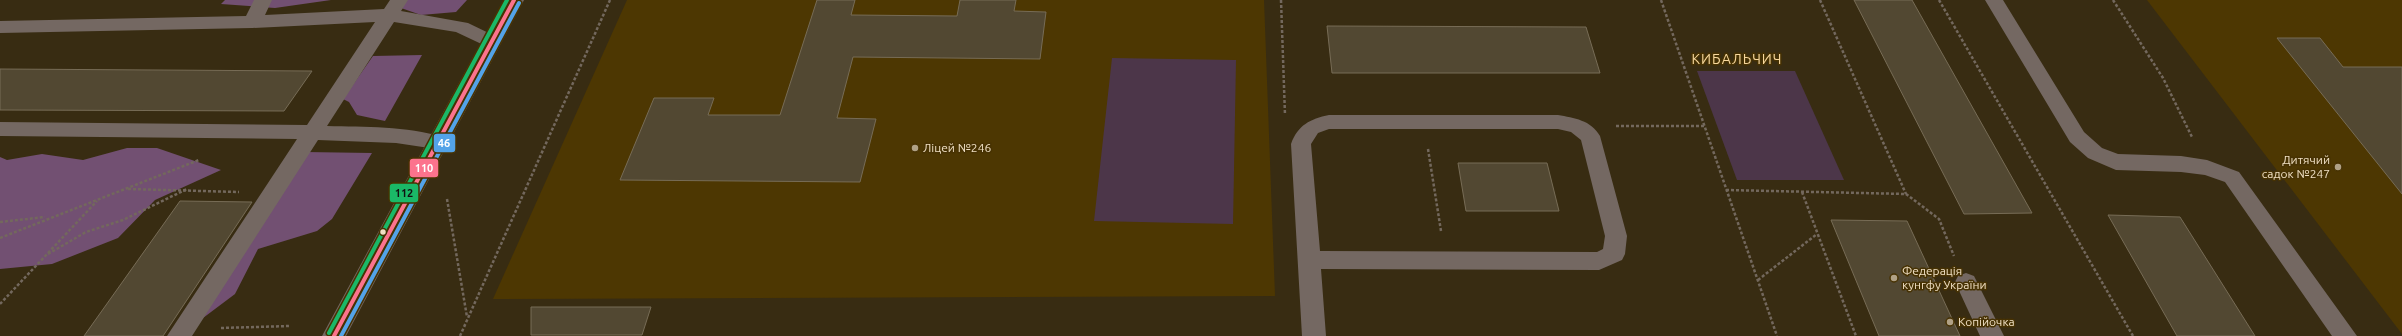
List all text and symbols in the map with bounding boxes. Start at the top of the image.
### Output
district label: КИБАЛЬЧИЧ [1692,51,1782,67]
line badge: 46 [433,133,456,153]
text: 46 [438,137,450,149]
place label: Ліцей №246 [923,141,991,154]
marker: Ліцей №246 [910,143,920,153]
place label: Дитячий садок №247 [2262,153,2330,180]
line badge: 110 [409,158,439,178]
text: 110 [415,162,433,174]
marker: Дитячий садок №247 [2333,162,2343,172]
line badge: 112 [389,183,419,203]
text: 112 [395,187,413,199]
unlabelled marker [378,227,388,237]
place label: Федерація кунгфу України [1902,264,1987,291]
marker: Федерація кунгфу України [1889,273,1899,283]
place label: Копійочка [1958,315,2015,328]
marker: Копійочка [1945,317,1955,327]

